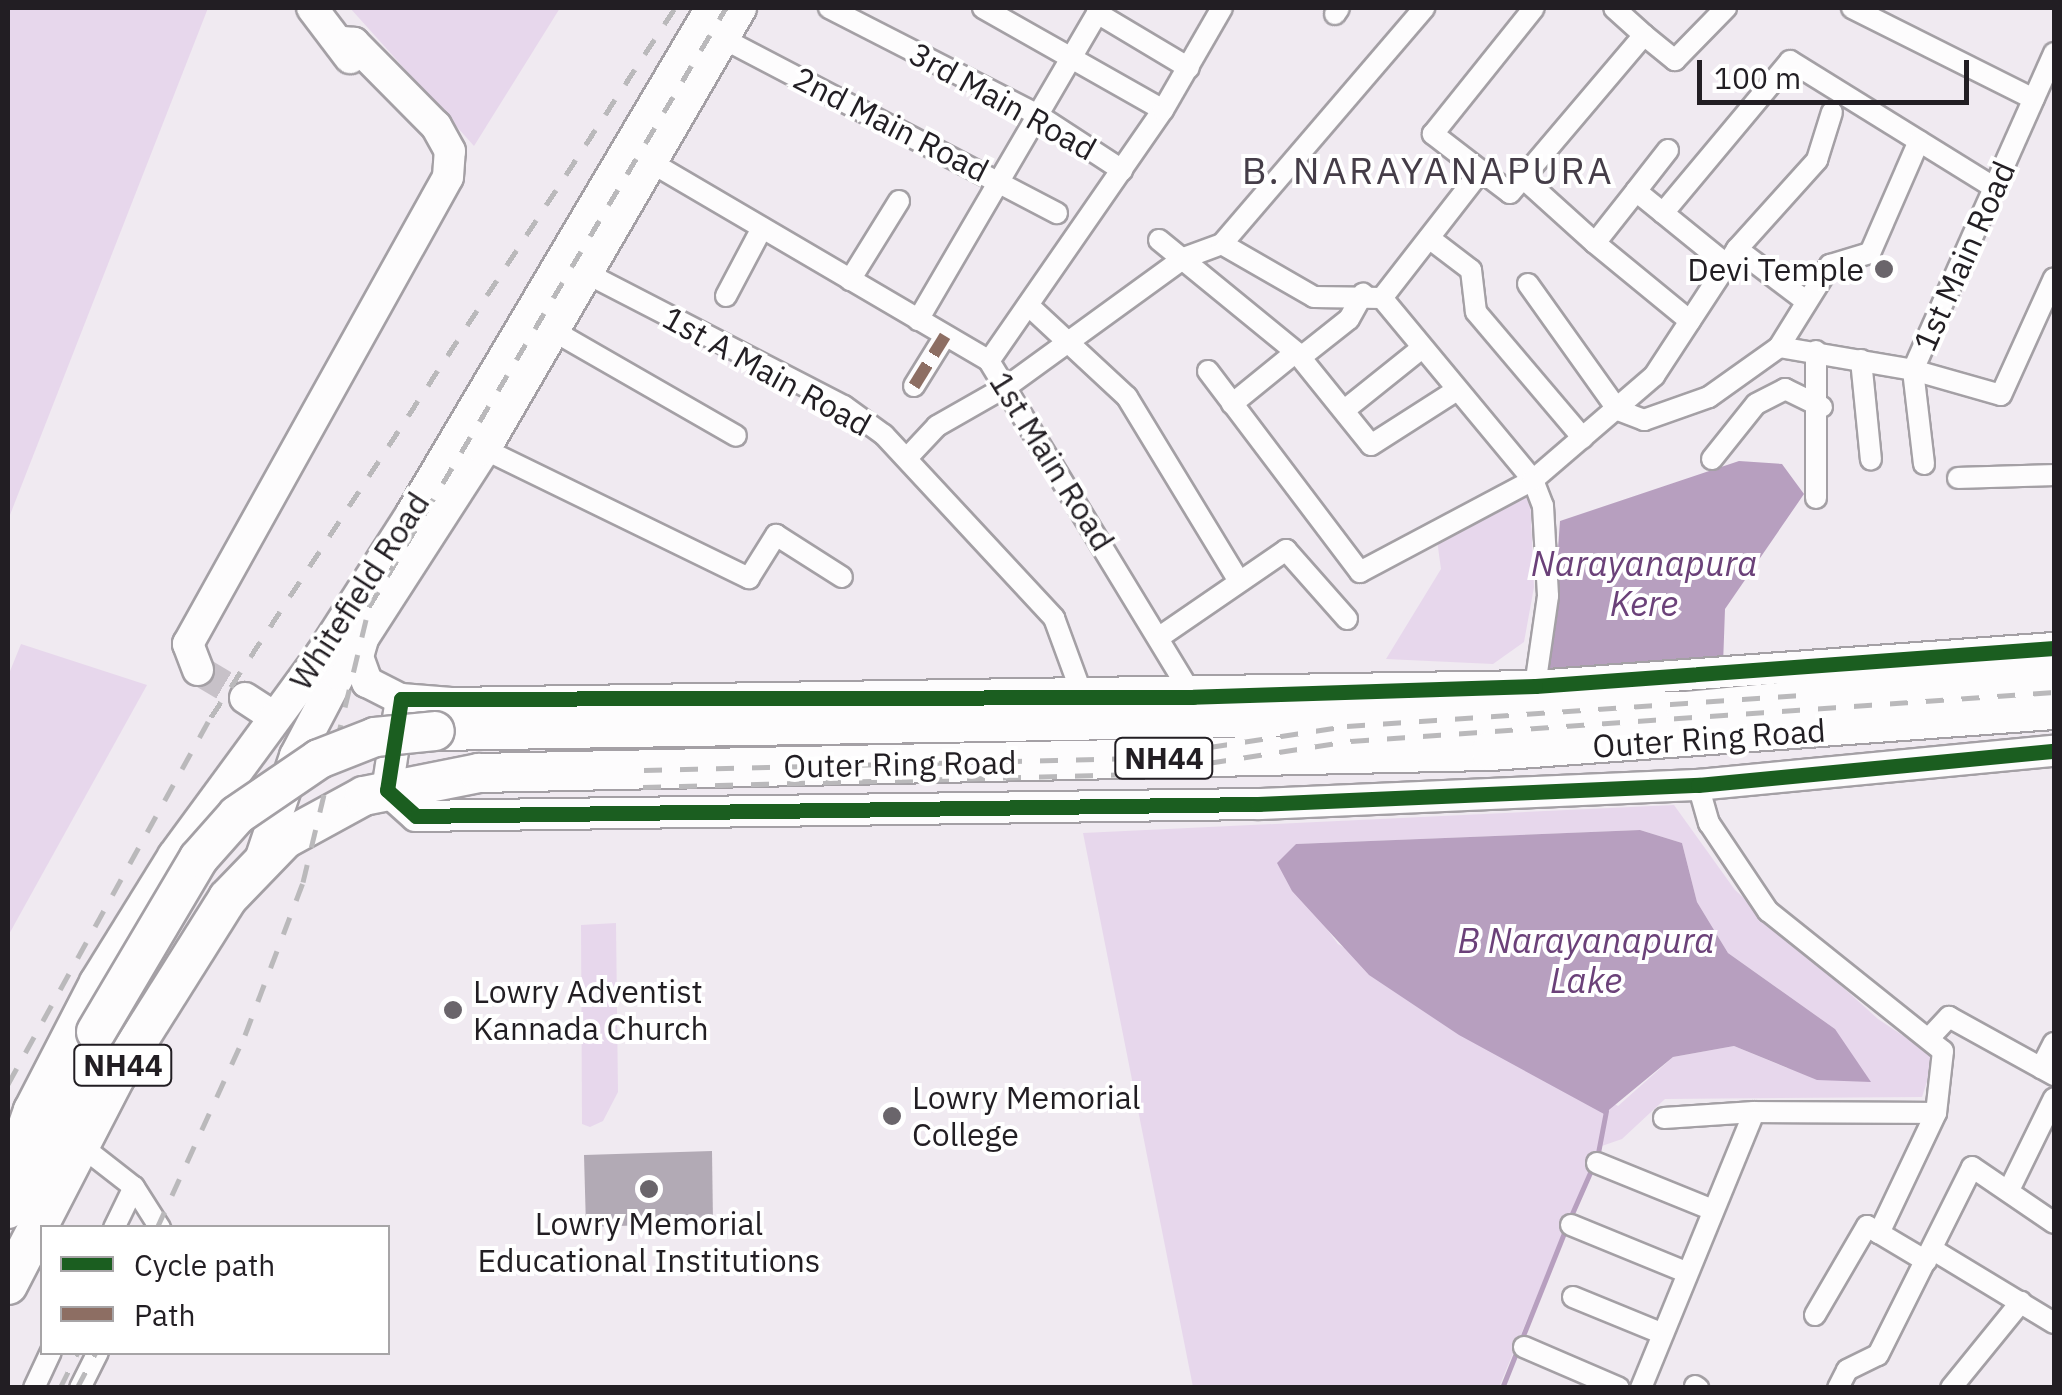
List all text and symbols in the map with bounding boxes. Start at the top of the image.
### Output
street label: 3rd Main Road [903,34,1103,168]
scale bar [1702,40,1974,102]
street label: 2nd Main Road [787,58,995,190]
text: 100 m [1714,58,1801,97]
district label: B. NARAYANAPURA [1242,147,1614,193]
street label: 1st Main Road [1905,155,2023,357]
place label: Devi Temple [1687,250,1864,288]
marker: Devi Temple [1873,258,1895,280]
street label: 1st A Main Road [656,298,878,444]
street label: 1st Main Road [982,364,1122,558]
street label: Whitefield Road [281,485,437,697]
water label: Narayanapura Kere [1531,542,1757,624]
street label: Outer Ring Road [1591,711,1827,765]
road number: NH44 [1114,733,1214,783]
street label: Outer Ring Road [783,743,1017,785]
water label: B Narayanapura Lake [1458,919,1714,1001]
place label: Lowry Adventist Kannada Church [473,973,709,1048]
marker: Lowry Adventist Kannada Church [442,999,464,1021]
road number: NH44 [73,1040,173,1090]
place label: Lowry Memorial College [912,1079,1141,1154]
marker: Lowry Memorial College [881,1105,903,1127]
marker: Lowry Memorial Educational Institutions [638,1178,660,1200]
place label: Lowry Memorial Educational Institutions [478,1205,820,1280]
legend [40,1225,390,1355]
text: Cycle path [134,1245,275,1284]
text: Path [134,1295,195,1334]

